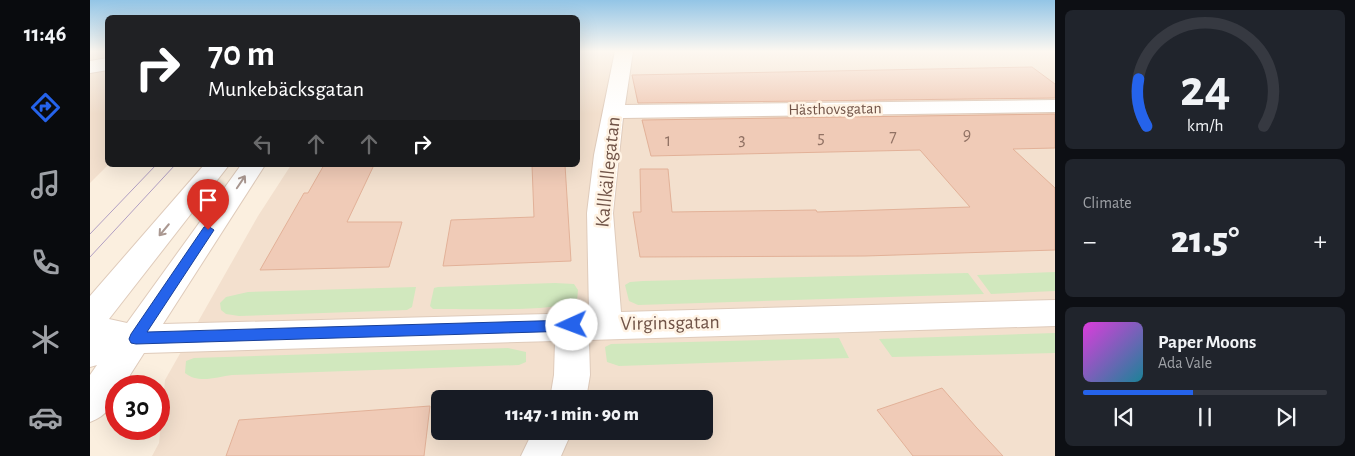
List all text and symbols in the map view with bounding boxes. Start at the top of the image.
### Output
text: 11:46 [24,23,66,45]
icon: right [125,35,190,100]
text: 70 m [208,37,275,72]
text: 24 [1180,63,1230,115]
text: Munkebäcksgatan [208,78,364,100]
icon: directions [28,90,63,125]
street label: Hästhovsgatan [788,100,882,118]
street label: Kallkällegatan [592,116,624,228]
text: km/h [1187,117,1223,135]
house number: 9 [963,126,971,144]
house number: 7 [889,128,897,146]
house number: 5 [817,129,825,147]
icon: left [249,130,277,158]
icon: ahead [302,130,330,158]
icon: ahead [355,130,383,158]
icon: right [408,130,436,158]
house number: 3 [738,131,746,149]
house number: 1 [665,132,671,150]
icon: music [28,167,63,202]
one-way arrow [236,175,246,189]
pin [187,179,229,230]
icon: arrive [194,186,222,214]
text: Climate [1083,195,1132,211]
text: 21.5° [1171,222,1239,260]
one-way arrow [158,223,169,236]
text: − [1083,228,1096,256]
text: + [1314,228,1327,256]
icon: phone [28,245,63,280]
position arrow [545,298,597,350]
street label: Virginsgatan [620,312,720,334]
icon: climate [28,322,63,357]
text: Paper Moons [1158,333,1256,352]
text: Ada Vale [1158,355,1212,371]
speed limit sign: 30 [105,375,170,440]
icon: car [28,400,63,435]
icon: previous [1110,403,1138,431]
icon: pause [1191,403,1219,431]
icon: next [1272,403,1300,431]
text: 11:47 · 1 min · 90 m [505,405,639,424]

